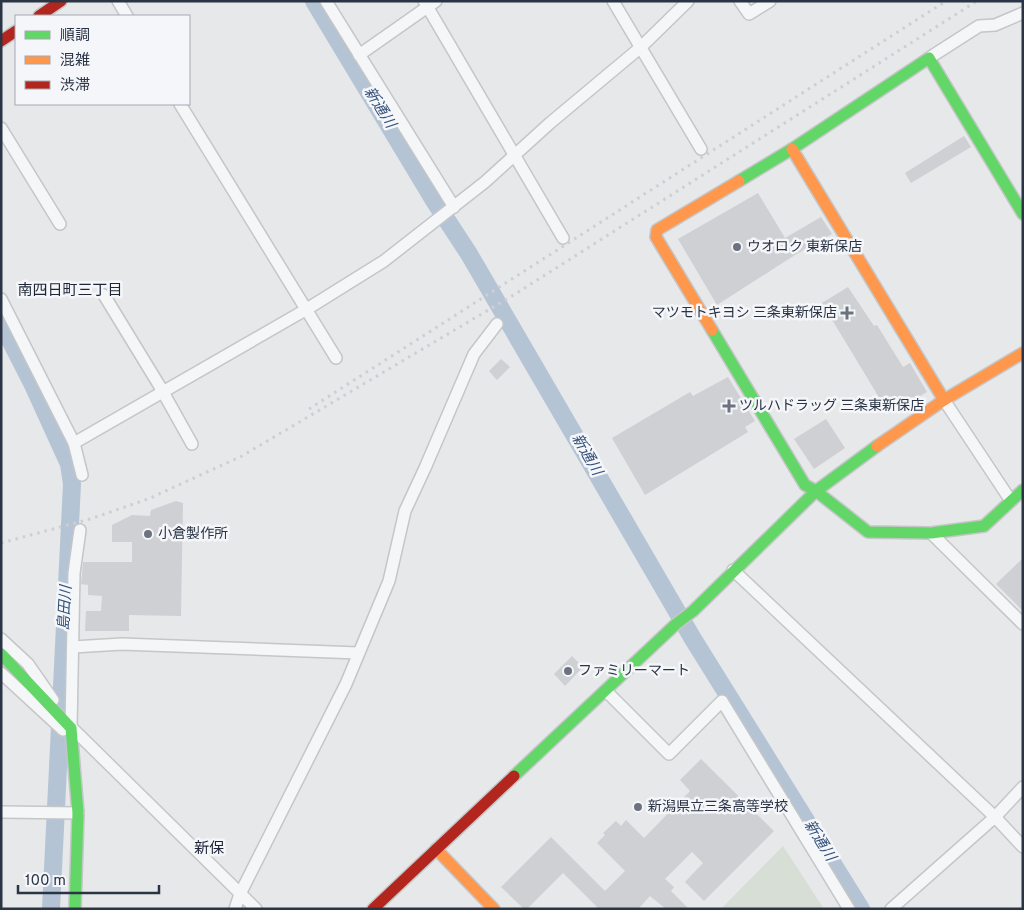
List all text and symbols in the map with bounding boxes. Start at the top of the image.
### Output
legend [15,15,190,105]
text: 順調 [60,27,90,46]
text: 混雑 [60,52,90,71]
text: 渋滞 [60,77,90,96]
water label: 新通川 [359,84,400,134]
place label: ウオロク 東新保店 [747,239,862,256]
marker: ウオロク 東新保店 [731,241,743,253]
district label: 南四日町三丁目 [17,282,123,301]
place label: マツモトキヨシ 三条東新保店 [652,305,837,322]
marker: マツモトキヨシ 三条東新保店 [841,307,853,319]
place label: ツルハドラッグ 三条東新保店 [739,398,924,415]
marker: ツルハドラッグ 三条東新保店 [723,400,735,412]
water label: 新通川 [567,431,606,481]
place label: 小倉製作所 [158,526,228,543]
marker: 小倉製作所 [142,528,154,540]
water label: 島田川 [55,583,77,631]
place label: ファミリーマート [578,663,690,680]
marker: ファミリーマート [562,665,574,677]
place label: 新潟県立三条高等学校 [648,798,788,816]
marker: 新潟県立三条高等学校 [632,801,644,813]
water label: 新通川 [799,817,840,867]
district label: 新保 [194,840,224,859]
scale bar [18,862,159,894]
text: 100 m [25,872,66,891]

